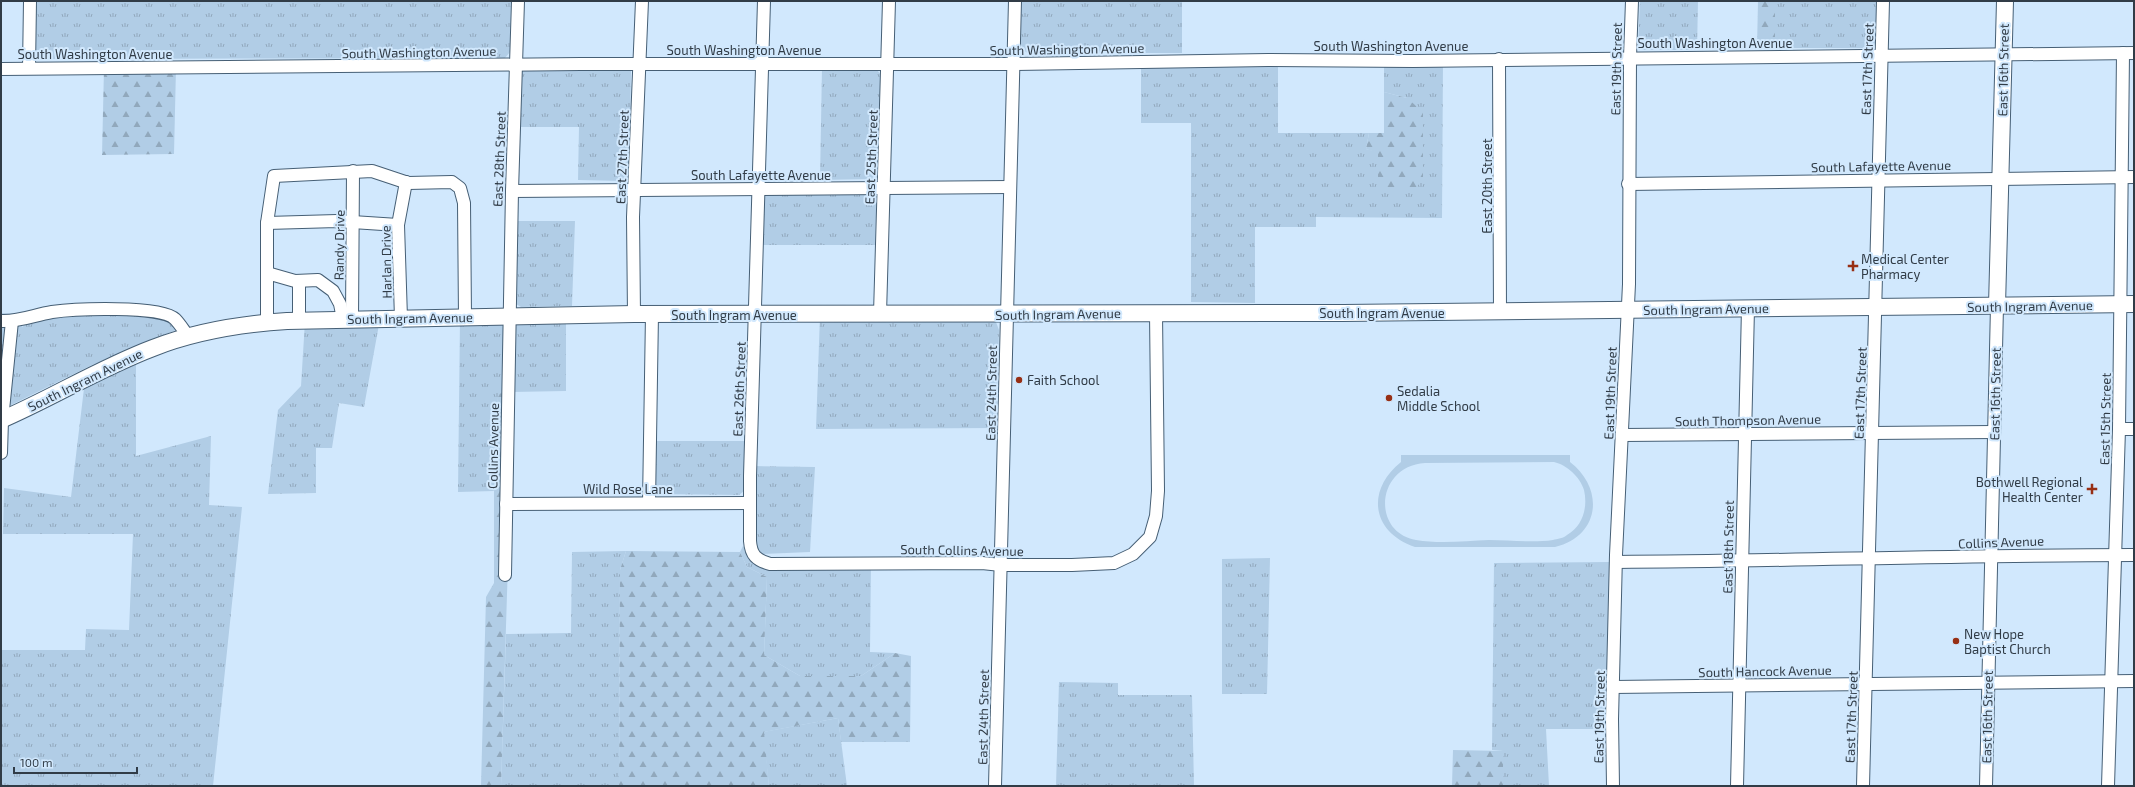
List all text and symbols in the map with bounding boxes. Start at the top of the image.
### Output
street label: East 19th Street [1607,22,1625,116]
street label: East 17th Street [1857,23,1877,115]
street label: East 16th Street [1994,23,2012,117]
street label: South Washington Avenue [1638,35,1792,51]
street label: South Washington Avenue [1314,38,1468,54]
street label: South Washington Avenue [989,40,1145,58]
street label: South Washington Avenue [667,42,821,58]
street label: South Washington Avenue [341,43,497,61]
street label: South Washington Avenue [18,46,172,62]
street label: East 25th Street [861,109,881,205]
street label: East 27th Street [612,110,632,204]
street label: East 28th Street [489,111,509,207]
street label: East 20th Street [1479,138,1495,234]
street label: South Lafayette Avenue [1811,157,1951,175]
street label: South Lafayette Avenue [691,167,831,183]
street label: Randy Drive [330,210,348,280]
street label: Harlan Drive [377,225,395,299]
place label: Medical Center Pharmacy [1861,251,1949,282]
marker: Medical Center Pharmacy [1848,261,1858,271]
street label: South Ingram Avenue [1967,297,2093,315]
street label: South Ingram Avenue [1643,300,1769,318]
street label: South Ingram Avenue [995,305,1121,323]
street label: South Ingram Avenue [1319,305,1445,321]
street label: South Ingram Avenue [671,307,797,323]
street label: South Ingram Avenue [347,309,473,327]
street label: East 26th Street [729,341,749,437]
street label: South Ingram Avenue [25,345,145,415]
street label: East 24th Street [982,345,1000,441]
street label: East 19th Street [1600,346,1620,440]
street label: East 17th Street [1850,347,1870,439]
street label: East 16th Street [1986,347,2004,441]
place label: Faith School [1027,372,1099,388]
street label: East 15th Street [2096,373,2114,465]
marker: Faith School [1014,375,1024,385]
place label: Sedalia Middle School [1397,383,1480,414]
marker: Sedalia Middle School [1384,393,1394,403]
street label: Collins Avenue [484,403,502,489]
street label: South Thompson Avenue [1675,411,1821,429]
place label: Bothwell Regional Health Center [1976,474,2083,505]
street label: Wild Rose Lane [583,481,673,497]
marker: Bothwell Regional Health Center [2086,483,2098,495]
street label: East 18th Street [1719,500,1737,594]
street label: Collins Avenue [1958,533,2044,551]
street label: South Collins Avenue [900,541,1024,559]
place label: New Hope Baptist Church [1964,626,2051,657]
marker: New Hope Baptist Church [1951,636,1961,646]
street label: South Hancock Avenue [1698,662,1832,680]
street label: East 24th Street [974,669,992,765]
street label: East 19th Street [1590,670,1608,764]
street label: East 16th Street [1978,670,1996,764]
street label: East 17th Street [1841,671,1861,763]
scale bar [14,749,137,775]
text: 100 m [20,755,52,769]

